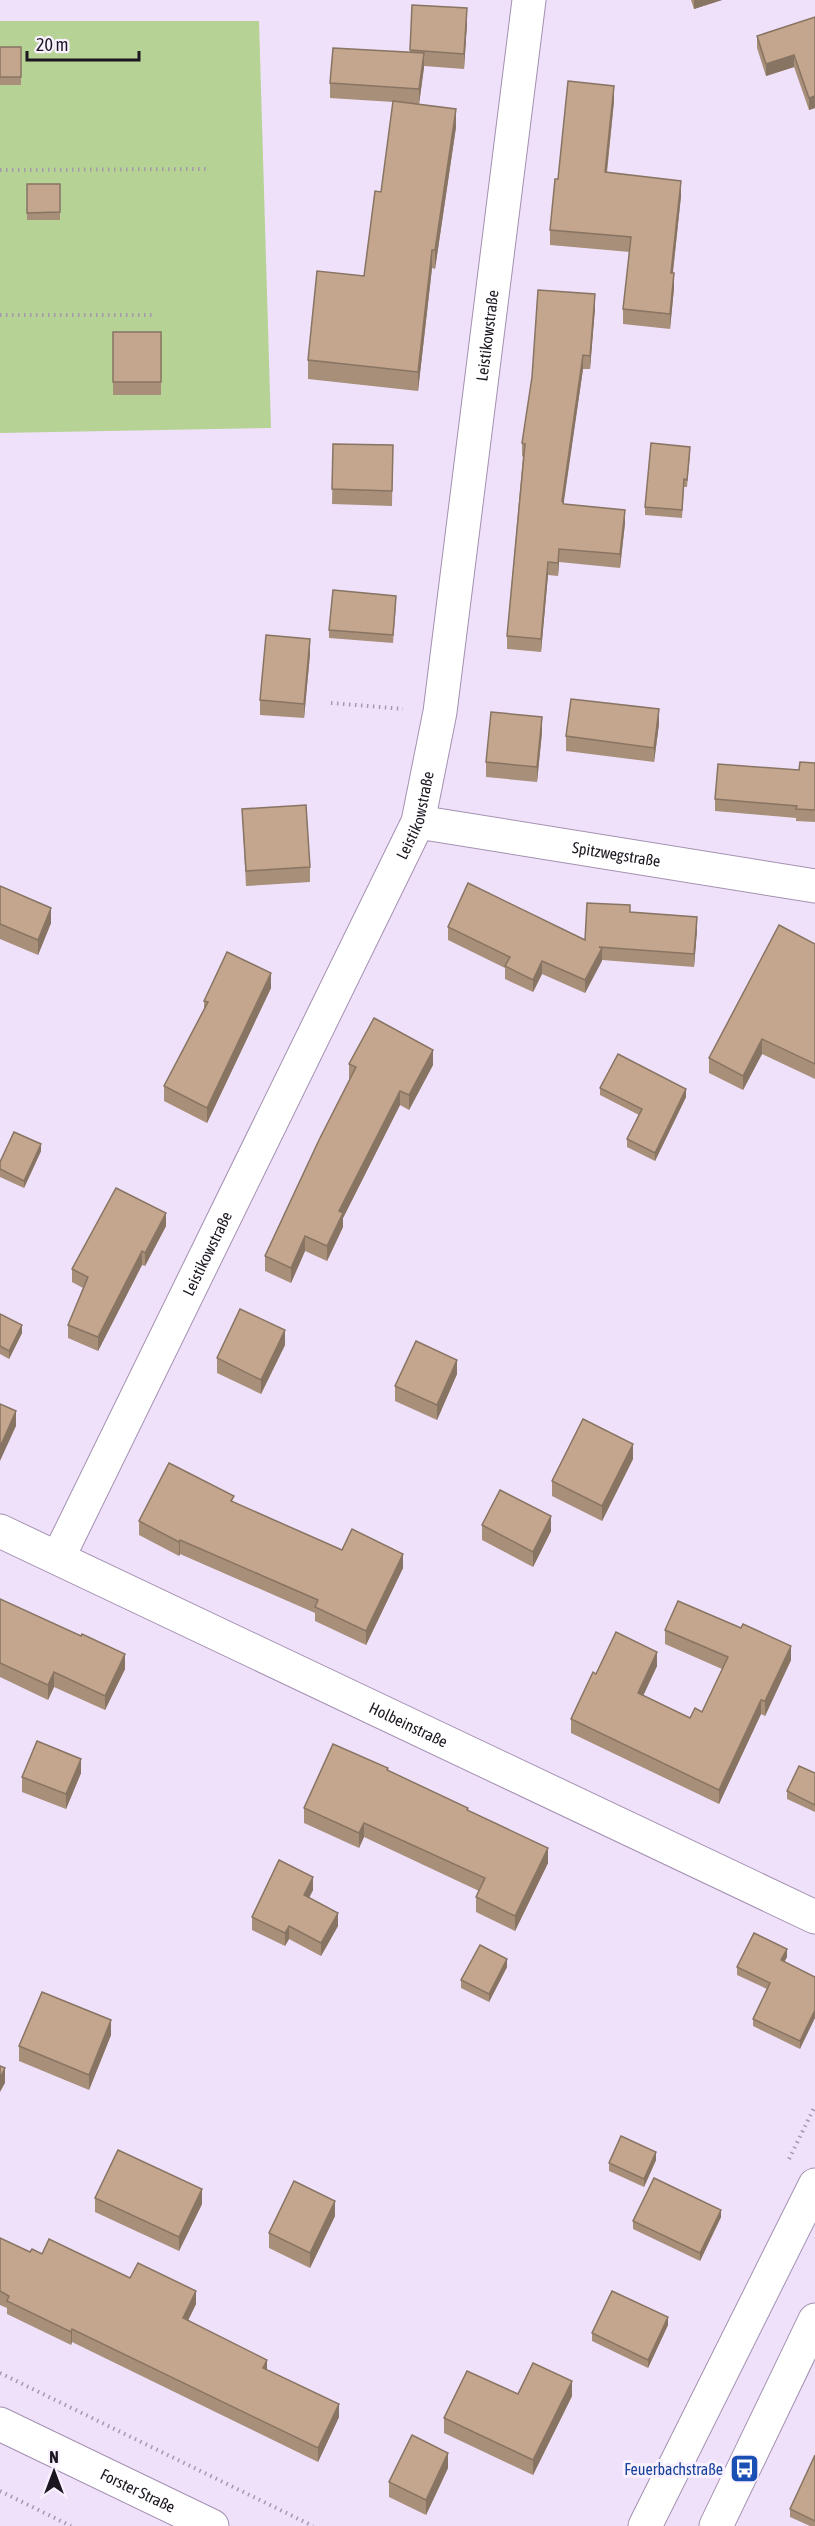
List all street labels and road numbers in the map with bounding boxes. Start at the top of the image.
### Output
street label: Leistikowstraße [472,289,502,382]
street label: Leistikowstraße [392,770,437,862]
street label: Spitzwegstraße [571,838,662,870]
street label: Leistikowstraße [179,1208,235,1299]
street label: Holbeinstraße [367,1698,450,1751]
street label: Forster Straße [98,2465,178,2516]

